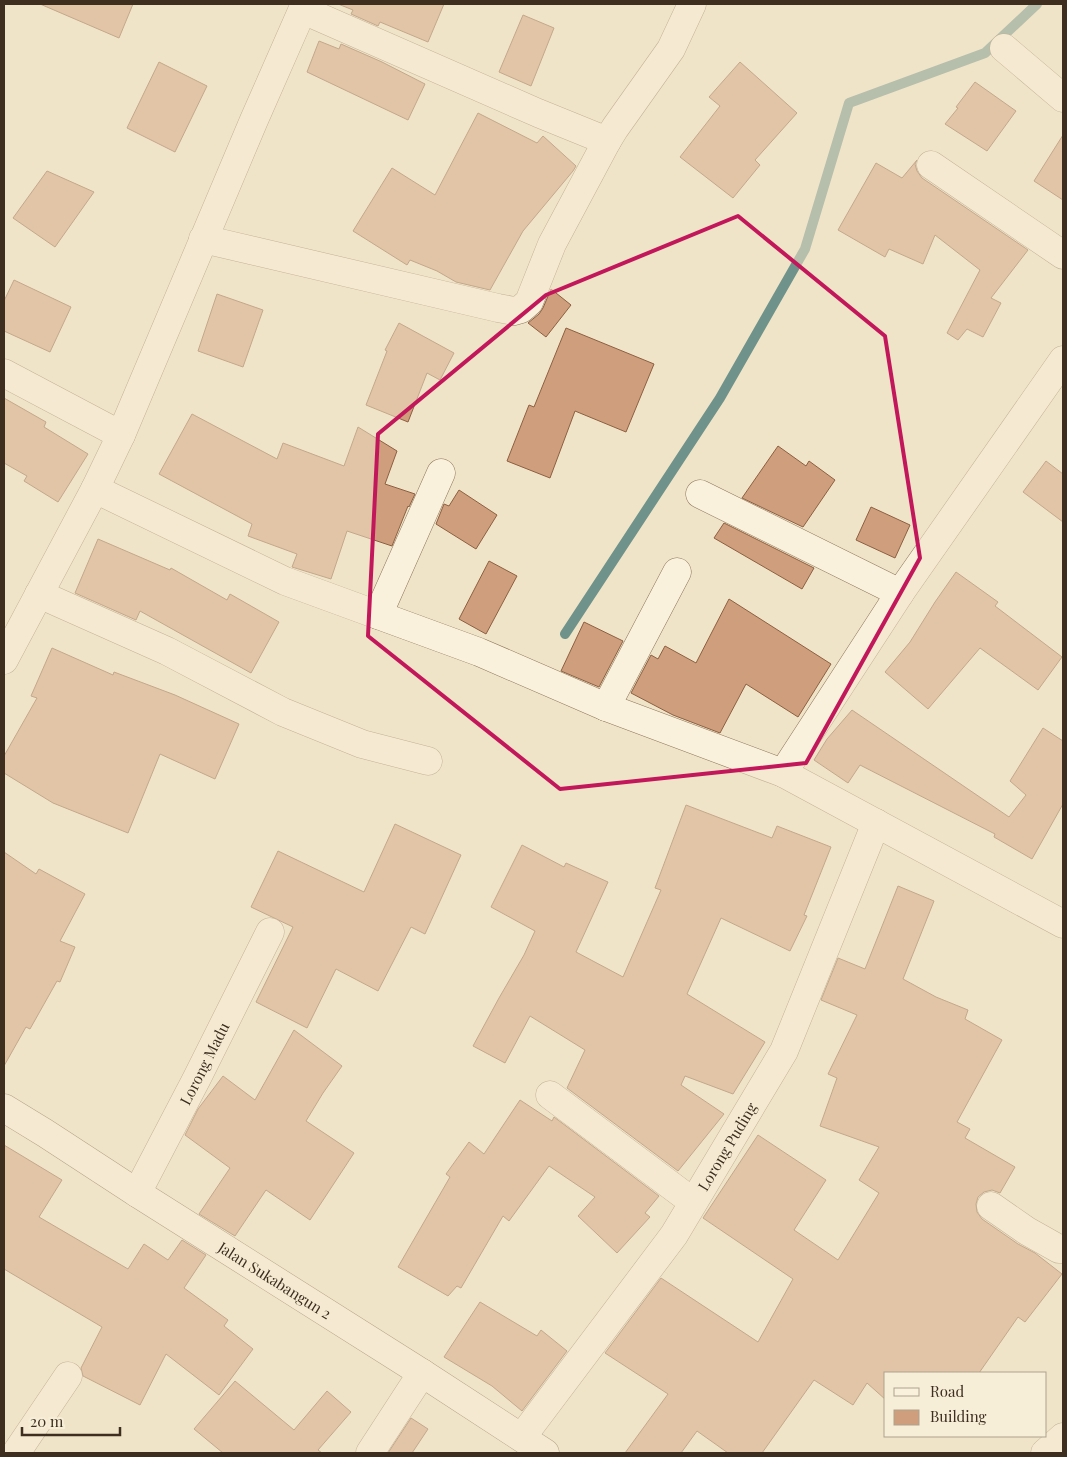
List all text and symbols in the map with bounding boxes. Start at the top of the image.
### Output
street label: Lorong Madu [175,1018,234,1108]
street label: Lorong Puding [693,1099,761,1194]
street label: Jalan Sukabangun 2 [214,1236,335,1323]
legend [884,1372,1047,1437]
text: Road [930,1381,964,1401]
scale bar [22,1404,120,1436]
text: Building [930,1406,987,1426]
text: 20 m [30,1411,64,1431]

